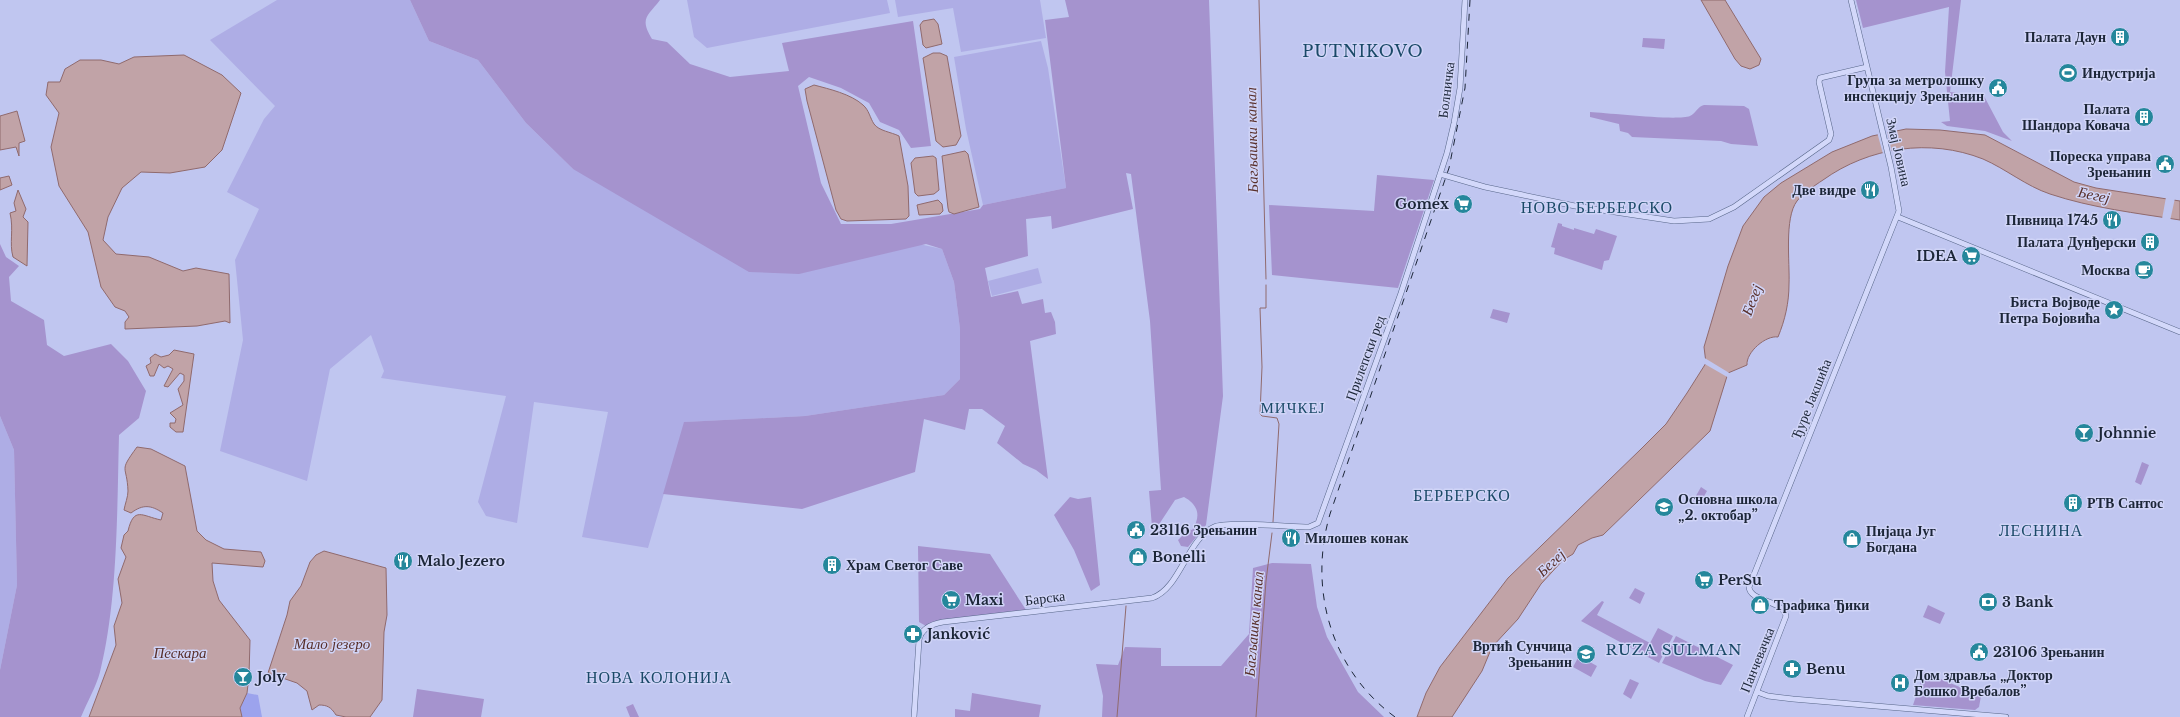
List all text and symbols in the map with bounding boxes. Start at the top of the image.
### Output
building icon: Палата Даун [2109,26,2131,48]
place label: Палата Даун [2025,28,2106,46]
district label: PUTNIKOVO [1302,41,1424,61]
street label: Болничка [1434,60,1458,119]
sports icon: Индустрија [2057,62,2079,84]
place label: Индустрија [2082,64,2155,82]
place label: Група за метролошку инспекцију Зрењанин [1844,71,1984,105]
public building icon: Група за метролошку инспекцију Зрењанин [1987,77,2009,99]
water label: Багљашки канал [1241,87,1262,194]
place label: Палата Шандора Ковача [2022,100,2130,134]
building icon: Палата Шандора Ковача [2133,106,2155,128]
street label: Змај Јовина [1882,116,1916,189]
place label: Пореска управа Зрењанин [2050,147,2151,181]
public building icon: Пореска управа Зрењанин [2154,153,2176,175]
restaurant icon: Две видре [1859,179,1881,201]
place label: Две видре [1792,181,1856,199]
water label: Бегеј [2075,182,2112,207]
supermarket icon: Gomex [1452,193,1474,215]
place label: Gomex [1395,195,1450,213]
district label: НОВО БЕРБЕРСКО [1521,197,1673,217]
restaurant icon: Пивница 1745 [2101,209,2123,231]
place label: Пивница 1745 [2006,211,2098,229]
building icon: Палата Дунђерски [2139,231,2161,253]
place label: Палата Дунђерски [2017,233,2136,251]
supermarket icon: IDEA [1960,245,1982,267]
place label: IDEA [1916,247,1958,265]
cafe icon: Москва [2133,259,2155,281]
place label: Москва [2081,261,2130,279]
water label: Бегеј [1737,281,1766,319]
place label: Биста Војводе Петра Бојовића [1999,293,2100,327]
place icon: Биста Војводе Петра Бојовића [2103,299,2125,321]
street label: Прилепски ред [1341,313,1389,403]
street label: Ђуре Јакшића [1787,356,1836,442]
district label: МИЧКЕЈ [1261,398,1325,417]
bar icon: Johnnie [2073,422,2095,444]
place label: Johnnie [2095,424,2156,442]
district label: БЕРБЕРСКО [1413,485,1511,505]
place label: Основна школа „2. октобар” [1678,490,1778,524]
building icon: РТВ Сантос [2062,492,2084,514]
place label: РТВ Сантос [2087,494,2163,512]
school or university icon: Основна школа „2. октобар” [1653,496,1675,518]
public building icon: 23116 Зрењанин [1125,519,1147,541]
district label: ЛЕСНИНА [1999,520,2083,540]
place label: 23116 Зрењанин [1150,521,1257,539]
place label: Пијаца Југ Богдана [1866,522,1936,556]
restaurant icon: Милошев конак [1280,527,1302,549]
shop icon: Пијаца Југ Богдана [1841,528,1863,550]
place label: Милошев конак [1305,529,1409,547]
water label: Бегеј [1532,545,1569,581]
shop icon: Bonelli [1127,546,1149,568]
place label: Bonelli [1152,548,1206,566]
restaurant icon: Malo Jezero [392,550,414,572]
place label: Malo Jezero [417,552,505,570]
building icon: Храм Светог Саве [821,554,843,576]
place label: Храм Светог Саве [846,556,963,574]
supermarket icon: PerSu [1693,569,1715,591]
water label: Багљашки канал [1239,570,1268,678]
place label: PerSu [1718,571,1762,589]
street label: Барска [1024,587,1067,609]
supermarket icon: Maxi [940,589,962,611]
place label: Maxi [965,591,1003,609]
bank icon: 3 Bank [1977,591,1999,613]
place label: 3 Bank [2002,593,2054,611]
shop icon: Трафика Ђики [1749,594,1771,616]
place label: Трафика Ђики [1774,596,1869,614]
pharmacy icon: Janković [902,623,924,645]
street label: Панчевачка [1736,624,1779,695]
place label: Janković [924,625,990,643]
water label: Мало језеро [293,634,371,653]
place label: Вртић Сунчица Зрењанин [1473,637,1572,671]
district label: RUZA SULMAN [1605,640,1743,659]
public building icon: 23106 Зрењанин [1968,641,1990,663]
water label: Пескара [152,643,207,662]
school or university icon: Вртић Сунчица Зрењанин [1575,643,1597,665]
place label: 23106 Зрењанин [1993,643,2105,661]
pharmacy icon: Benu [1781,658,1803,680]
place label: Benu [1806,660,1846,678]
bar icon: Joly [232,666,254,688]
place label: Дом здравља „Доктор Бошко Вребалов” [1914,666,2053,700]
district label: НОВА КОЛОНИЈА [586,667,732,687]
place label: Joly [254,668,286,686]
hospital icon: Дом здравља „Доктор Бошко Вребалов” [1889,672,1911,694]

